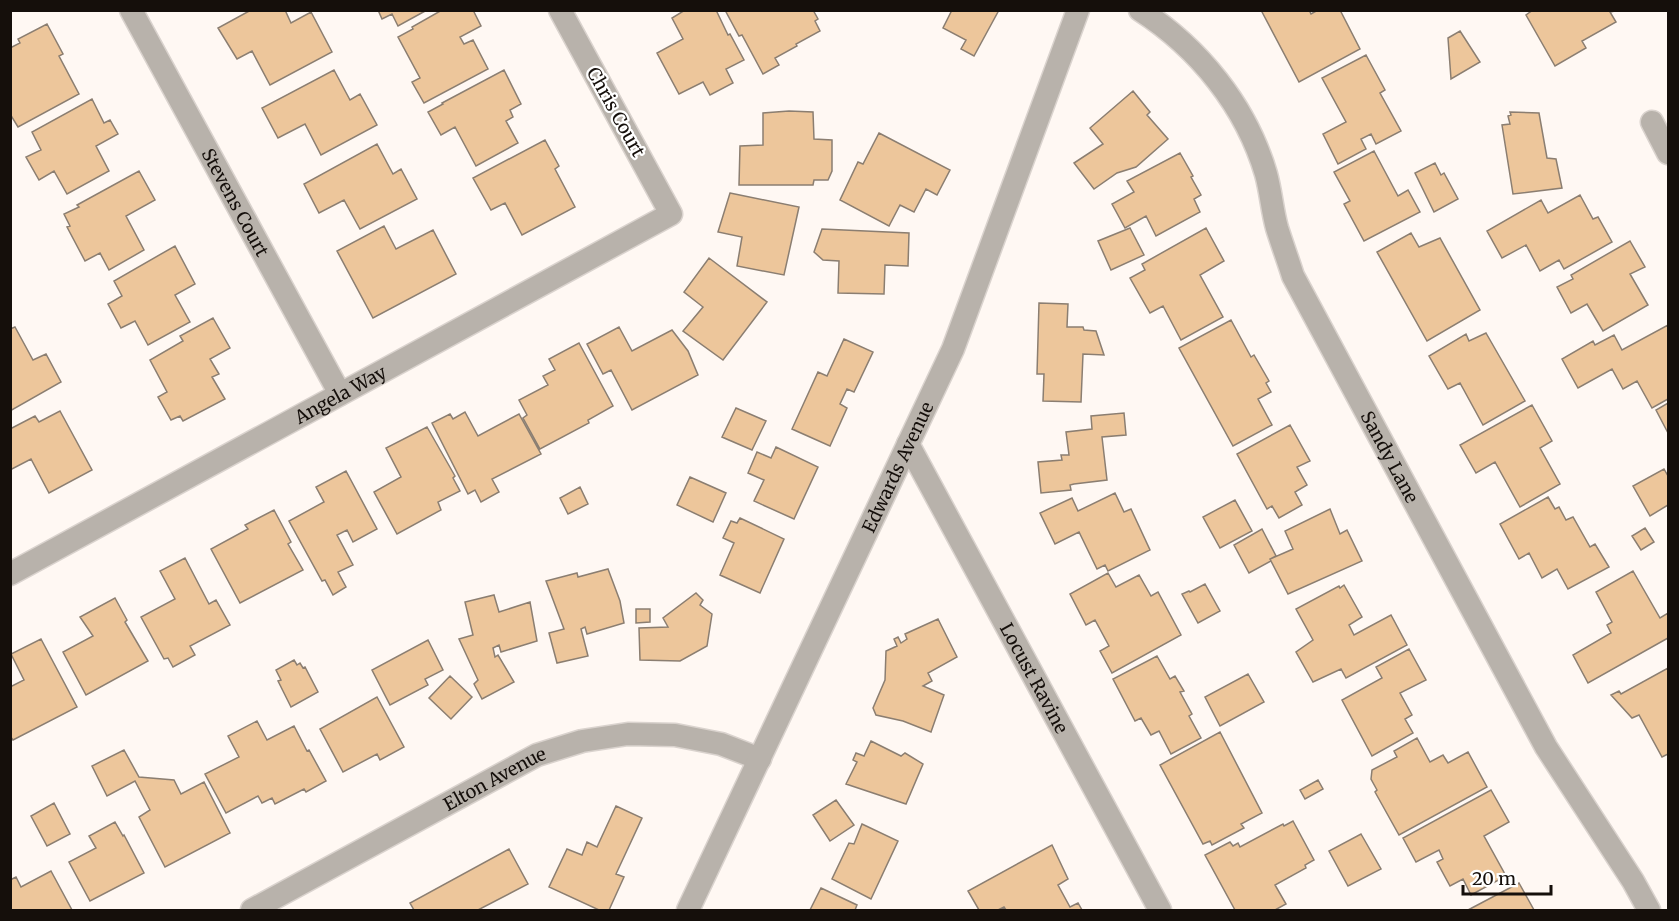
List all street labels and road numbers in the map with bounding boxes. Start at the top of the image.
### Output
street label: Chris Court [582,63,650,161]
street label: Stevens Court [197,144,274,260]
street label: Angela Way [289,360,391,429]
street label: Edwards Avenue [857,398,938,536]
street label: Sandy Lane [1356,407,1424,507]
street label: Locust Ravine [995,619,1074,737]
street label: Elton Avenue [439,742,548,815]

